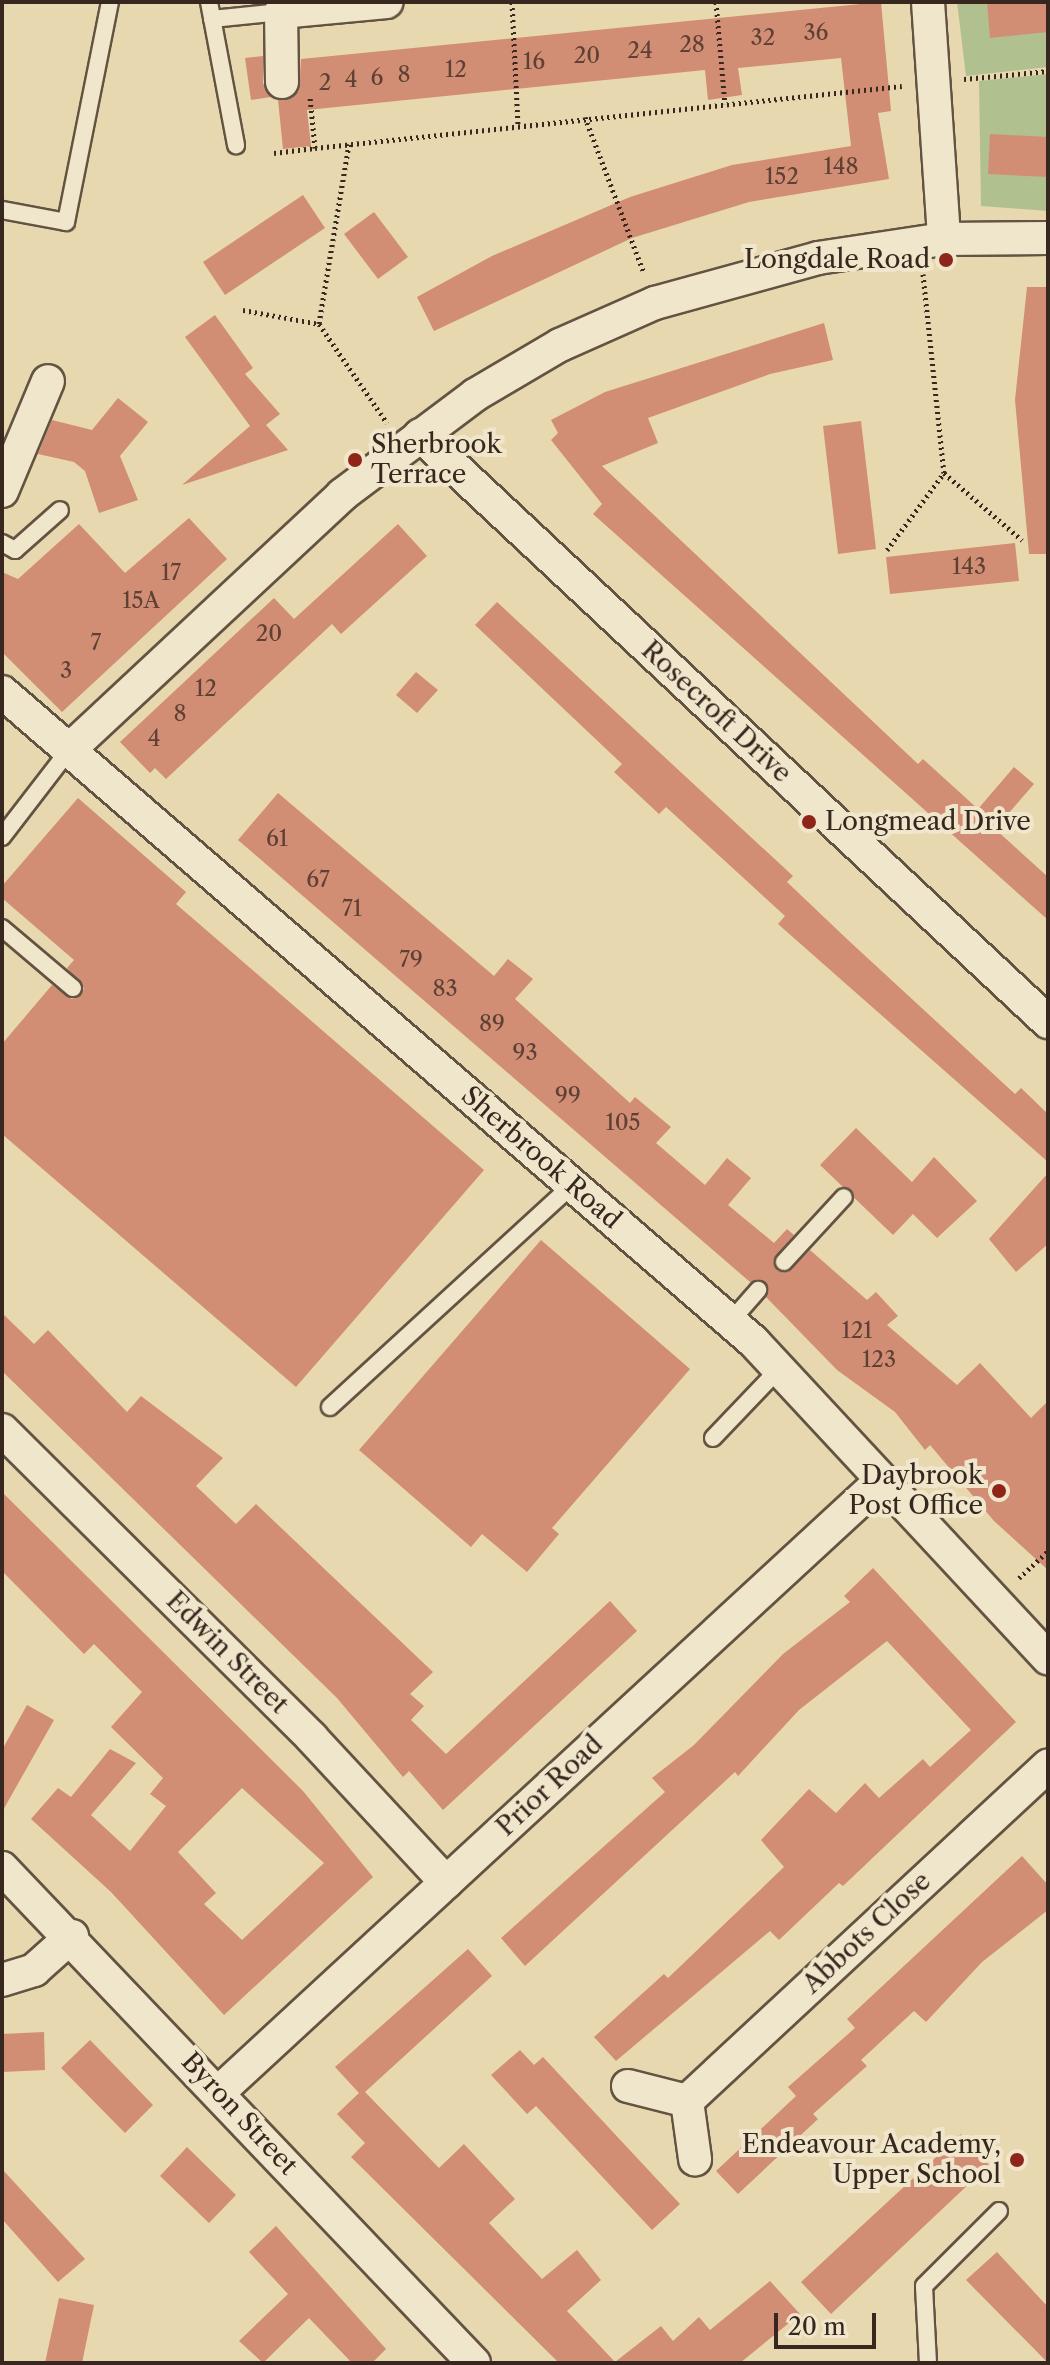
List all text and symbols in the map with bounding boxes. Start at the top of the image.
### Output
house number: 36 [804,20,828,46]
house number: 32 [751,25,775,51]
house number: 28 [679,32,705,58]
house number: 24 [627,38,653,64]
house number: 20 [574,43,600,69]
house number: 16 [523,49,545,75]
house number: 12 [445,57,467,83]
house number: 8 [397,62,411,88]
house number: 6 [371,65,383,91]
house number: 4 [345,67,357,93]
house number: 2 [319,70,331,96]
house number: 148 [823,154,859,180]
house number: 152 [765,164,799,190]
place label: Longdale Road [744,244,930,276]
marker: Longdale Road [937,251,955,269]
place label: Sherbrook Terrace [371,429,502,490]
marker: Sherbrook Terrace [346,451,364,469]
house number: 143 [952,554,986,580]
house number: 17 [161,560,181,586]
house number: 15A [122,588,160,614]
house number: 20 [256,621,282,647]
house number: 7 [91,630,101,656]
street label: Rosecroft Drive [635,635,797,789]
house number: 3 [60,658,72,684]
house number: 12 [195,676,217,702]
house number: 8 [173,701,187,727]
house number: 4 [148,726,160,752]
place label: Longmead Drive [825,806,1031,838]
marker: Longmead Drive [800,813,818,831]
house number: 61 [266,826,288,852]
house number: 67 [306,867,330,893]
house number: 71 [342,896,362,922]
house number: 79 [399,947,423,973]
house number: 83 [432,976,458,1002]
house number: 89 [479,1011,505,1037]
house number: 93 [512,1040,538,1066]
street label: Sherbrook Road [455,1080,627,1236]
house number: 99 [555,1083,581,1109]
house number: 105 [605,1110,641,1136]
house number: 121 [841,1318,873,1344]
house number: 123 [862,1347,896,1373]
place label: Daybrook Post Office [848,1460,983,1522]
marker: Daybrook Post Office [990,1482,1008,1500]
street label: Edwin Street [159,1585,295,1721]
street label: Prior Road [490,1729,610,1843]
street label: Abbots Close [797,1866,937,2000]
street label: Byron Street [174,2046,304,2182]
place label: Endeavour Academy, Upper School [740,2129,1001,2190]
marker: Endeavour Academy, Upper School [1008,2151,1026,2169]
scale bar [778,2297,880,2347]
text: 20 m [788,2312,846,2341]

